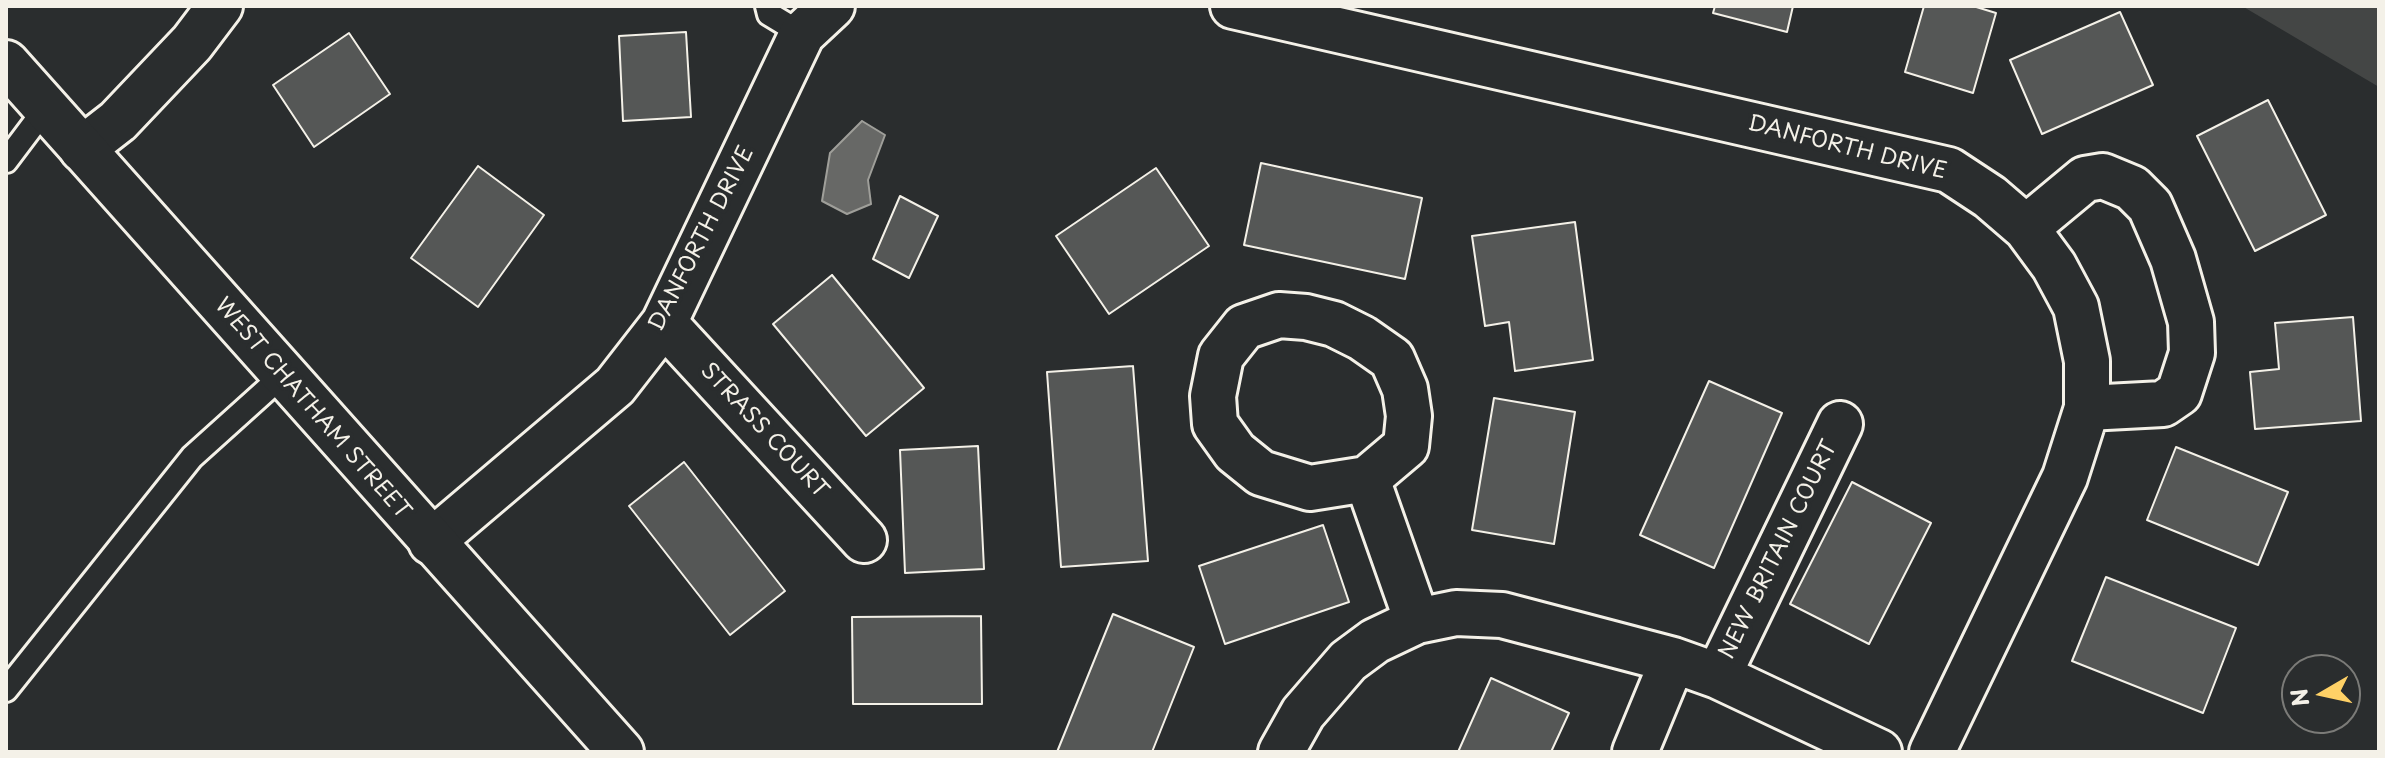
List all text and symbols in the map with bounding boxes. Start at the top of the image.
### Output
street label: DANFORTH DRIVE [1745,111,1949,185]
street label: DANFORTH DRIVE [644,142,760,336]
street label: WEST CHATHAM STREET [209,293,415,525]
street label: STRASS COURT [695,358,833,504]
street label: NEW BRITAIN COURT [1714,436,1844,664]
north arrow [2281,654,2361,734]
text: N [2281,686,2316,709]

